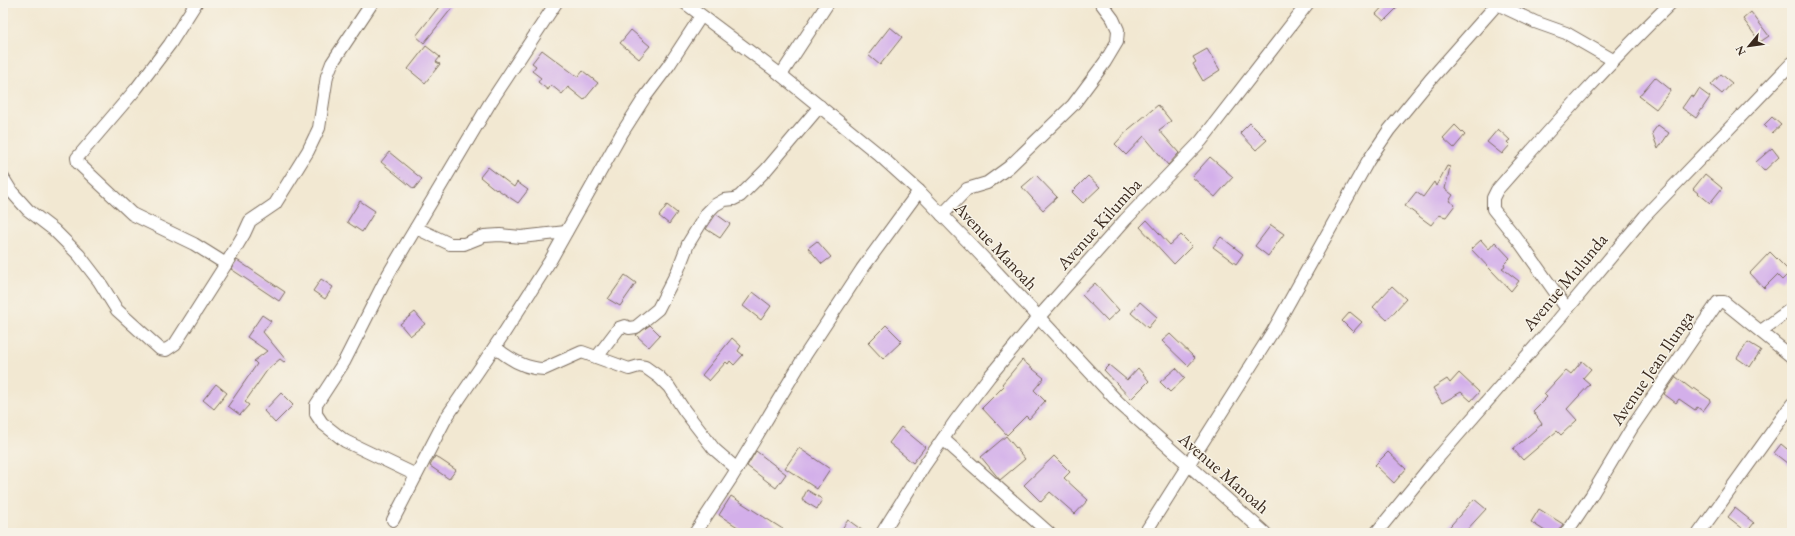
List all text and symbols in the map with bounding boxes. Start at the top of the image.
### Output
north arrow [1729,26,1769,66]
text: N [1732,43,1749,58]
street label: Avenue Kilumba [1051,172,1146,275]
street label: Avenue Manoah [949,196,1043,295]
street label: Avenue Mulunda [1516,227,1613,336]
street label: Avenue Jean Ilunga [1604,305,1699,430]
street label: Avenue Manoah [1173,426,1274,518]

